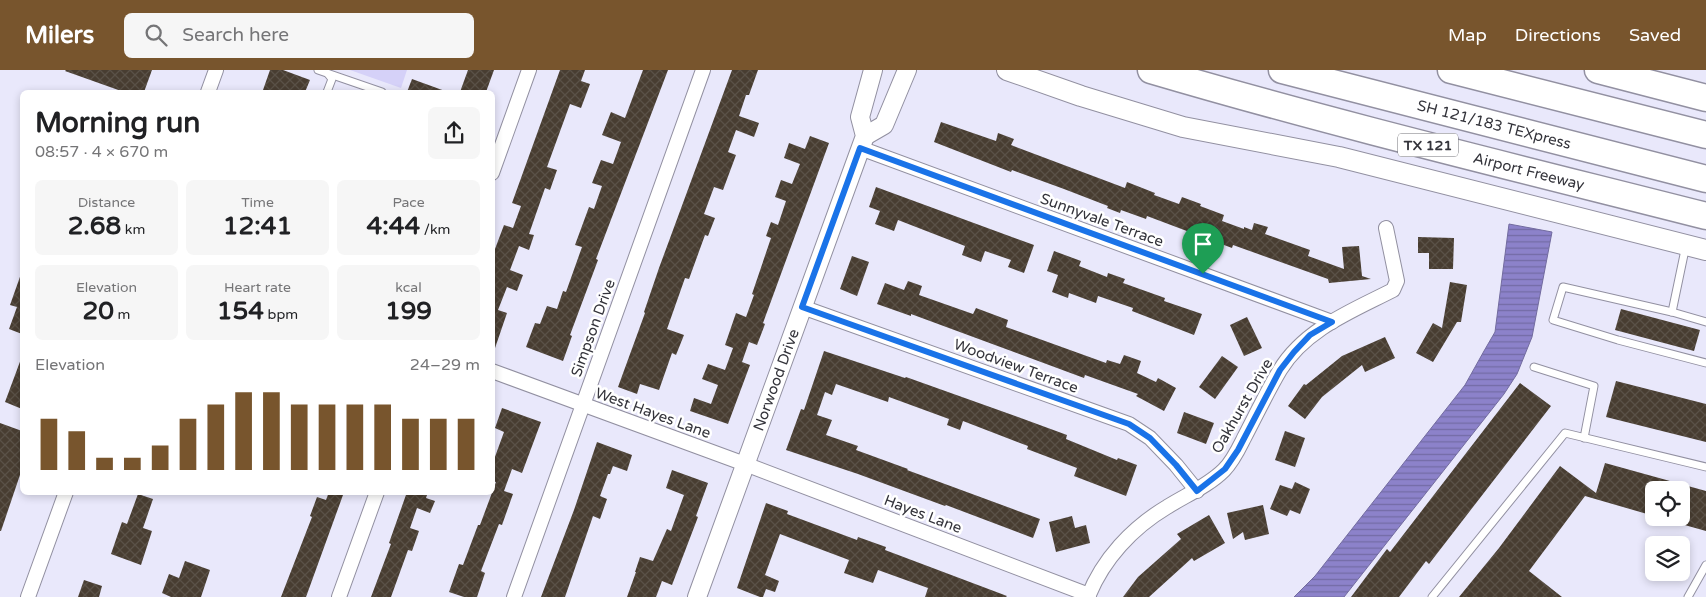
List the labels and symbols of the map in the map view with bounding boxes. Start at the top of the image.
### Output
street label: SH 121/183 TEXpress [1415,96,1573,153]
road number: TX 121 [1398,134,1458,156]
street label: Airport Freeway [1471,149,1586,194]
street label: Sunnyvale Terrace [1038,189,1166,251]
pin [1182,223,1224,274]
street label: Simpson Drive [567,277,619,379]
street label: Norwood Drive [749,327,803,433]
street label: Woodview Terrace [951,335,1081,397]
street label: Oakhurst Drive [1208,355,1276,457]
street label: West Hayes Lane [593,384,713,442]
street label: Hayes Lane [882,491,964,537]

